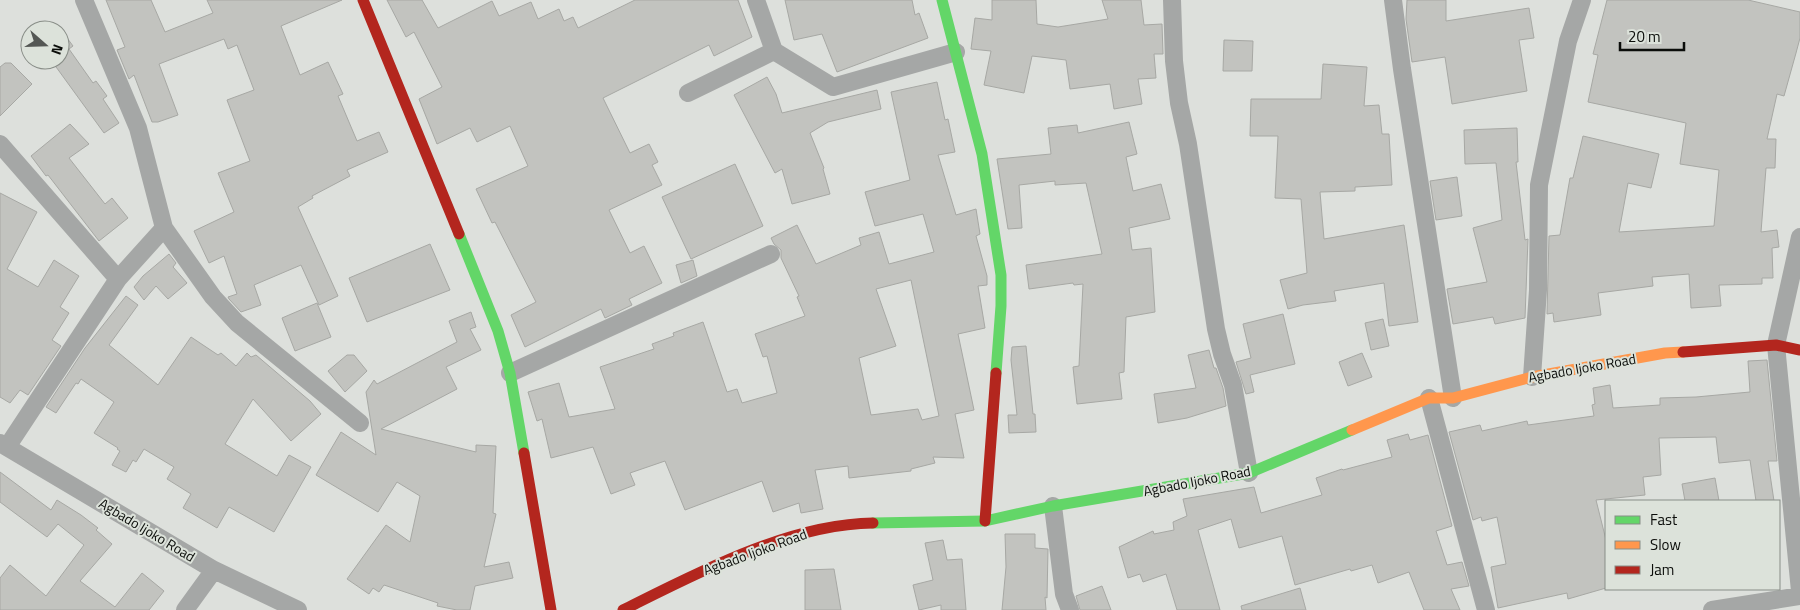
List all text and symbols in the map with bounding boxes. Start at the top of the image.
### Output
north arrow [20,20,70,70]
scale bar [1620,20,1684,52]
text: 20 m [1628,25,1661,48]
text: N [46,41,69,58]
street label: Agbado Ijoko Road [1526,348,1637,387]
street label: Agbado Ijoko Road [1141,460,1252,501]
street label: Agbado Ijoko Road [95,493,199,567]
legend [1605,500,1780,590]
text: Fast [1650,508,1678,531]
street label: Agbado Ijoko Road [700,523,810,580]
text: Slow [1650,533,1681,556]
text: Jam [1650,558,1674,581]

